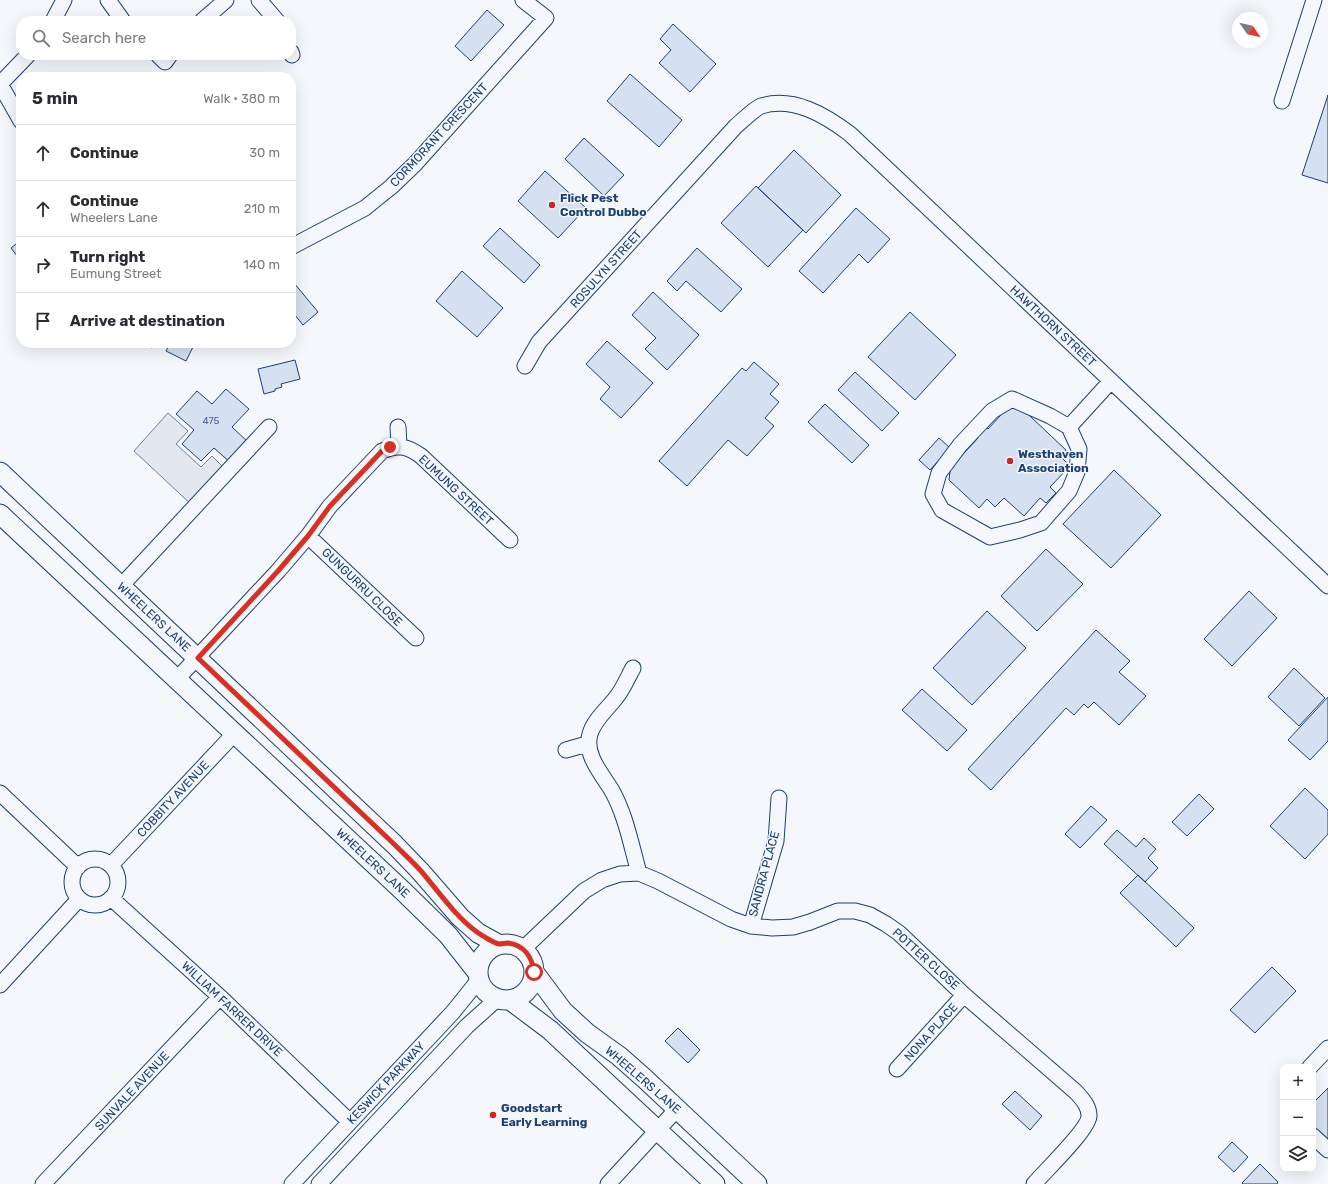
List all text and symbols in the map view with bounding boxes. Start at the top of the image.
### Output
north arrow [1232,12,1268,48]
search box [16,16,296,60]
icon: search [30,27,52,49]
text: Search here [62,29,146,47]
street label: CORMORANT CRESCENT [387,80,491,190]
text: 5 min [32,88,78,108]
text: Walk · 380 m [203,91,280,106]
icon: ahead [32,142,54,164]
text: Continue [70,144,139,162]
text: 30 m [249,145,280,160]
place label: Flick Pest Control Dubbo [560,191,647,219]
text: Continue [70,192,139,210]
icon: ahead [32,198,54,220]
marker: Flick Pest Control Dubbo [547,200,557,210]
text: 210 m [244,201,280,216]
text: Wheelers Lane [70,210,158,225]
street label: ROSULYN STREET [567,227,645,311]
text: Turn right [70,248,145,266]
icon: right [32,254,54,276]
text: 140 m [243,257,280,272]
text: Eumung Street [70,266,161,281]
street label: HAWTHORN STREET [1007,283,1099,369]
icon: arrive [32,310,54,332]
text: Arrive at destination [70,312,225,330]
house number: 475 [202,415,220,427]
route end [381,438,399,456]
place label: Westhaven Association [1018,447,1089,475]
street label: EUMUNG STREET [416,452,496,528]
marker: Westhaven Association [1005,456,1015,466]
street label: GUNGURRU CLOSE [319,545,405,629]
street label: WHEELERS LANE [114,579,194,655]
street label: COBBITY AVENUE [134,758,212,840]
street label: WHEELERS LANE [333,825,413,901]
street label: SANDRA PLACE [746,830,782,918]
street label: POTTER CLOSE [890,925,962,993]
street label: WILLIAM FARRER DRIVE [179,959,285,1059]
route start [525,963,543,981]
street label: NONA PLACE [901,1000,961,1064]
street label: KESWICK PARKWAY [344,1039,428,1127]
street label: WHEELERS LANE [602,1043,684,1117]
street label: SUNVALE AVENUE [92,1049,172,1133]
map controls [1280,1064,1316,1172]
button: + [1280,1064,1316,1100]
button: − [1280,1100,1316,1136]
place label: Goodstart Early Learning [501,1101,587,1129]
marker: Goodstart Early Learning [488,1110,498,1120]
button: layers [1280,1136,1316,1172]

